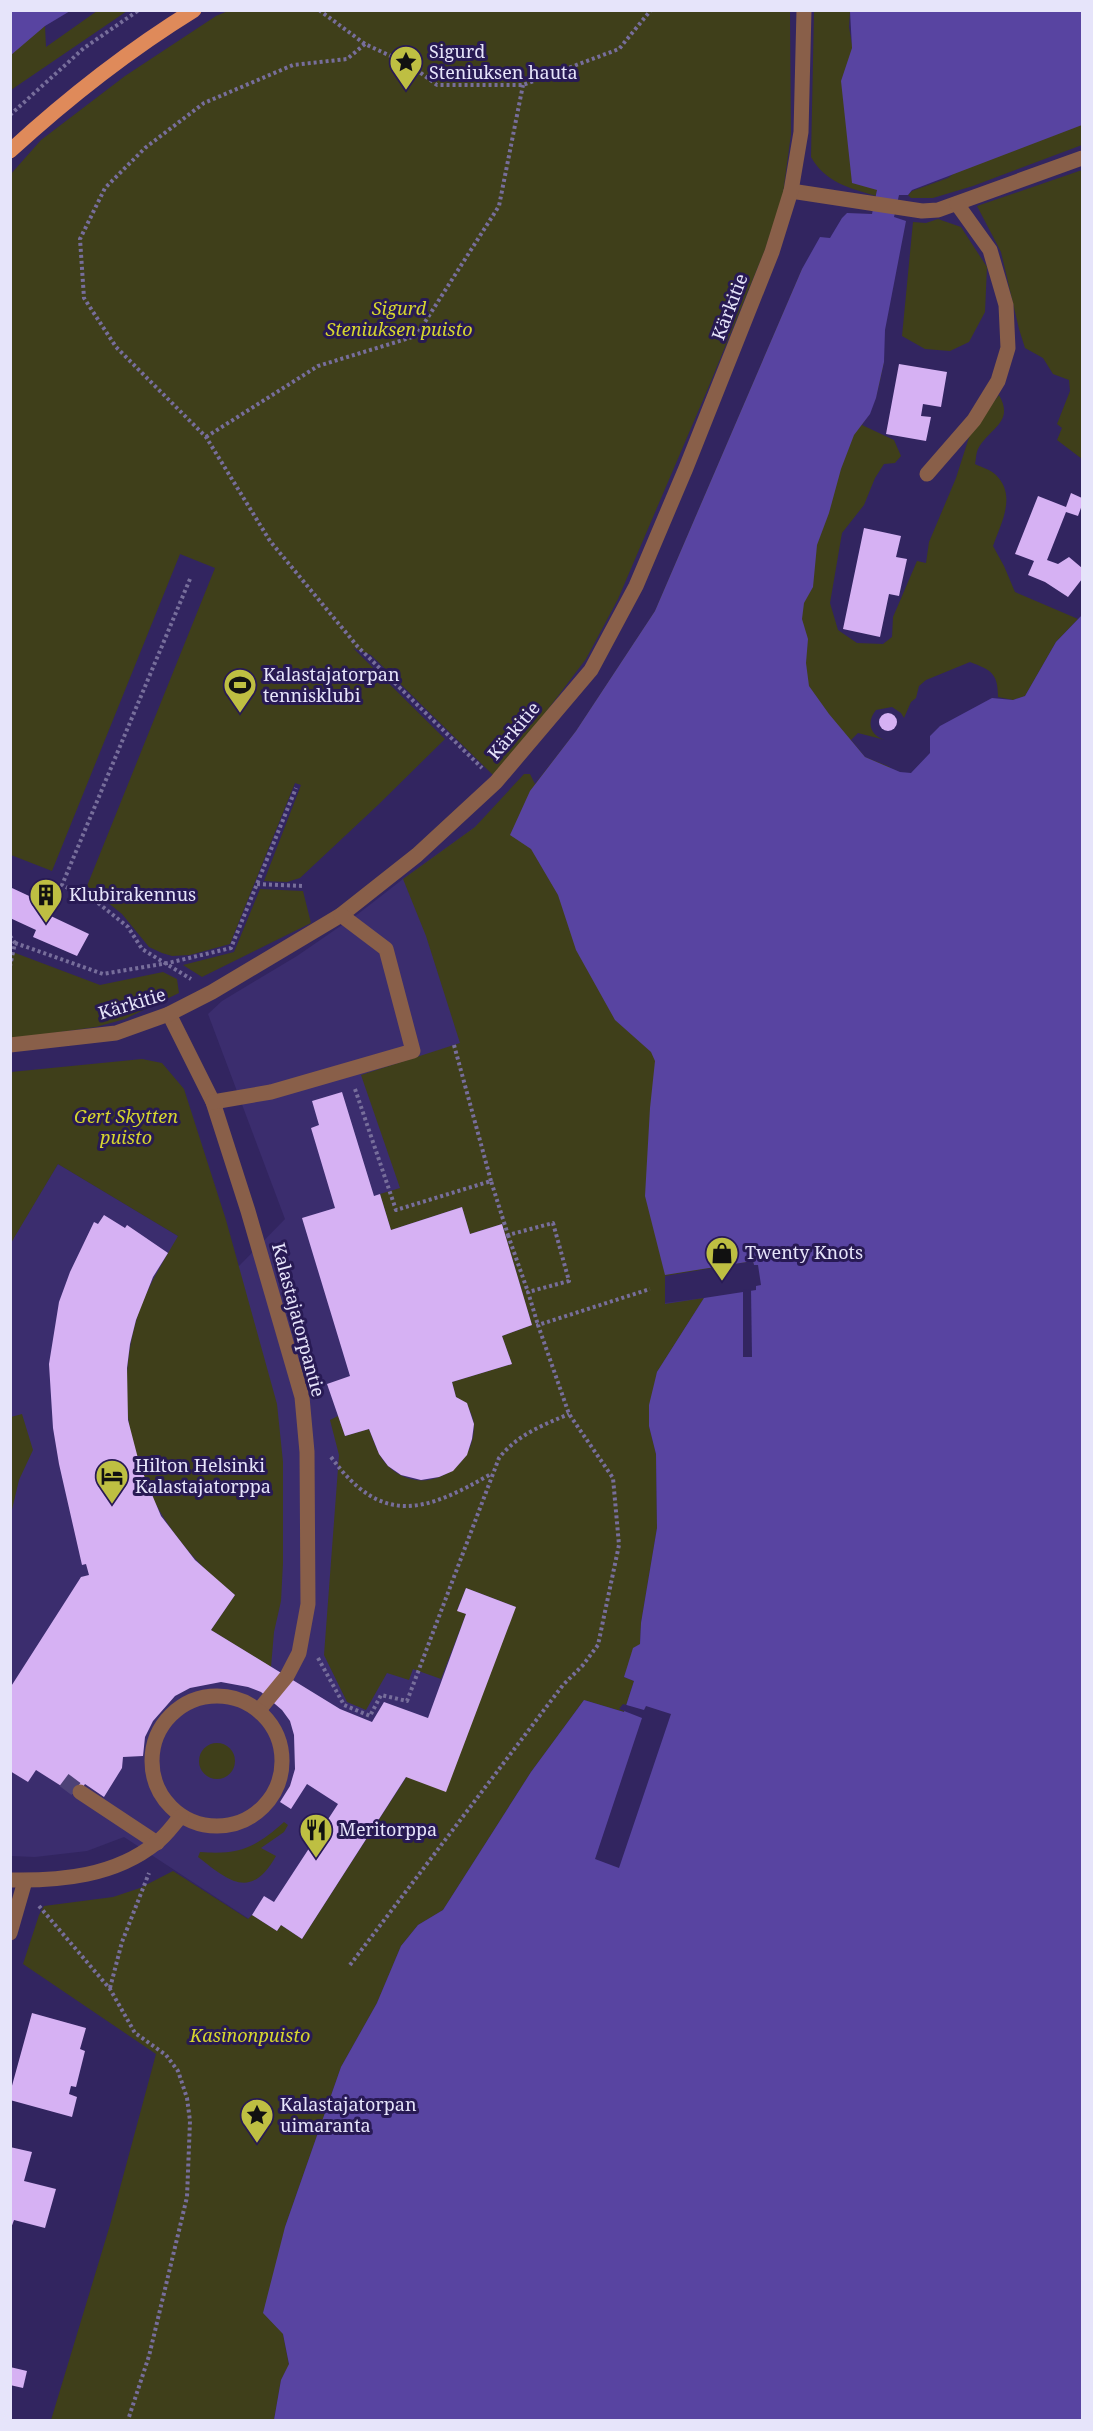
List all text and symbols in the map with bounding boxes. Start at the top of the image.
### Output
place label: Sigurd Steniuksen hauta [429,39,578,84]
place icon: Sigurd Steniuksen hauta [388,44,424,91]
street label: Kärkitie [705,270,753,343]
park label: Sigurd Steniuksen puisto [325,296,473,341]
place label: Kalastajatorpan tennisklubi [263,662,400,707]
sports icon: Kalastajatorpan tennisklubi [222,667,258,714]
street label: Kärkitie [482,696,545,765]
building icon: Klubirakennus [28,877,64,924]
place label: Klubirakennus [69,882,196,906]
street label: Kärkitie [95,981,168,1025]
park label: Gert Skytten puisto [74,1104,178,1149]
shop icon: Twenty Knots [704,1235,740,1282]
street label: Kalastajatorpantie [267,1240,331,1399]
place label: Twenty Knots [745,1240,863,1264]
place label: Hilton Helsinki Kalastajatorppa [135,1453,271,1498]
hotel icon: Hilton Helsinki Kalastajatorppa [94,1458,130,1505]
restaurant icon: Meritorppa [298,1812,334,1859]
place label: Meritorppa [339,1817,437,1841]
park label: Kasinonpuisto [189,2023,310,2047]
place label: Kalastajatorpan uimaranta [280,2092,417,2137]
place icon: Kalastajatorpan uimaranta [239,2097,275,2144]

